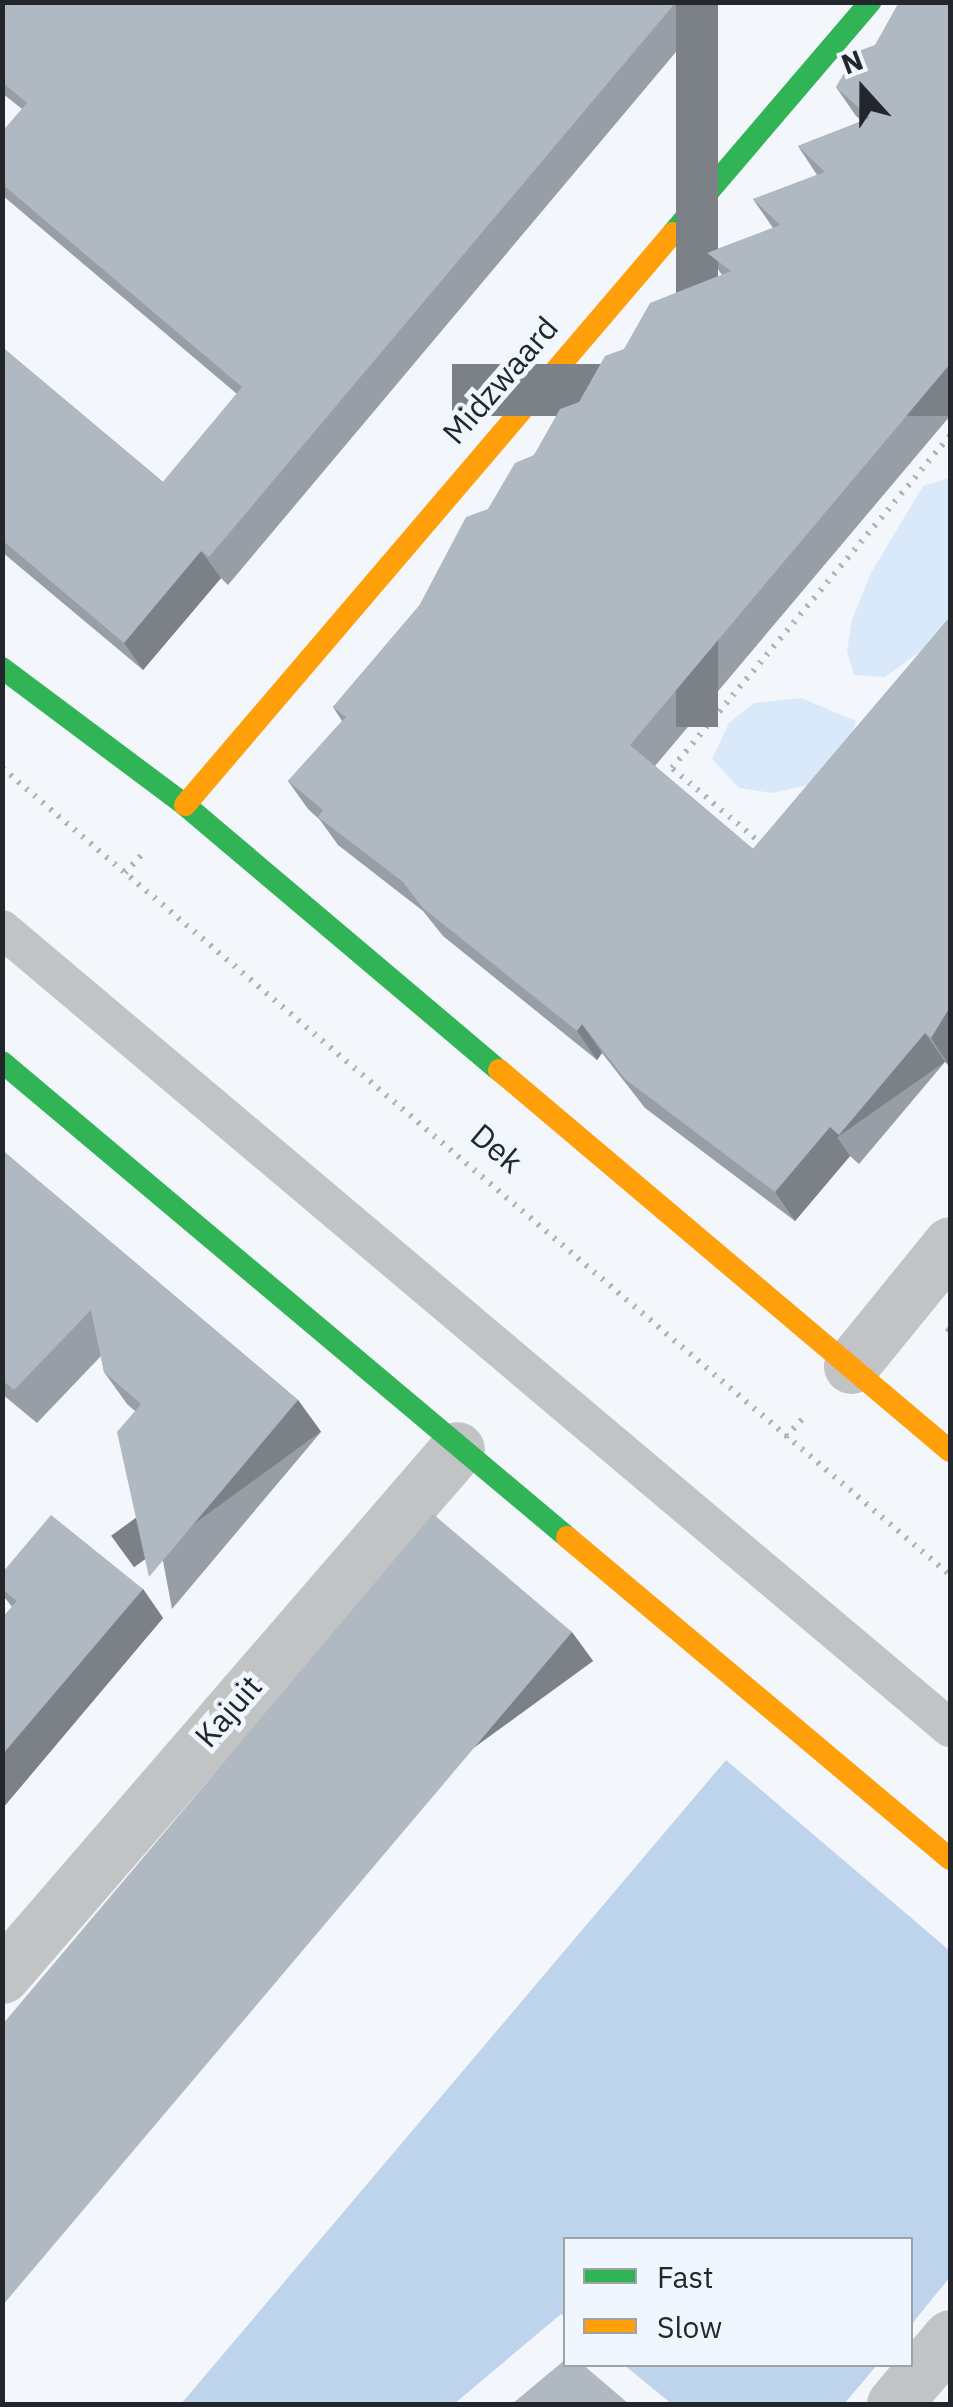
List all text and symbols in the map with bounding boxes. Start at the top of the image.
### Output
north arrow [813,40,913,140]
text: N [836,41,868,82]
street label: Midzwaard [434,309,566,451]
street label: Dek [463,1115,531,1181]
street label: Kajuit [187,1667,269,1755]
legend [563,2237,913,2367]
text: Fast [657,2257,714,2296]
text: Slow [657,2307,722,2346]

